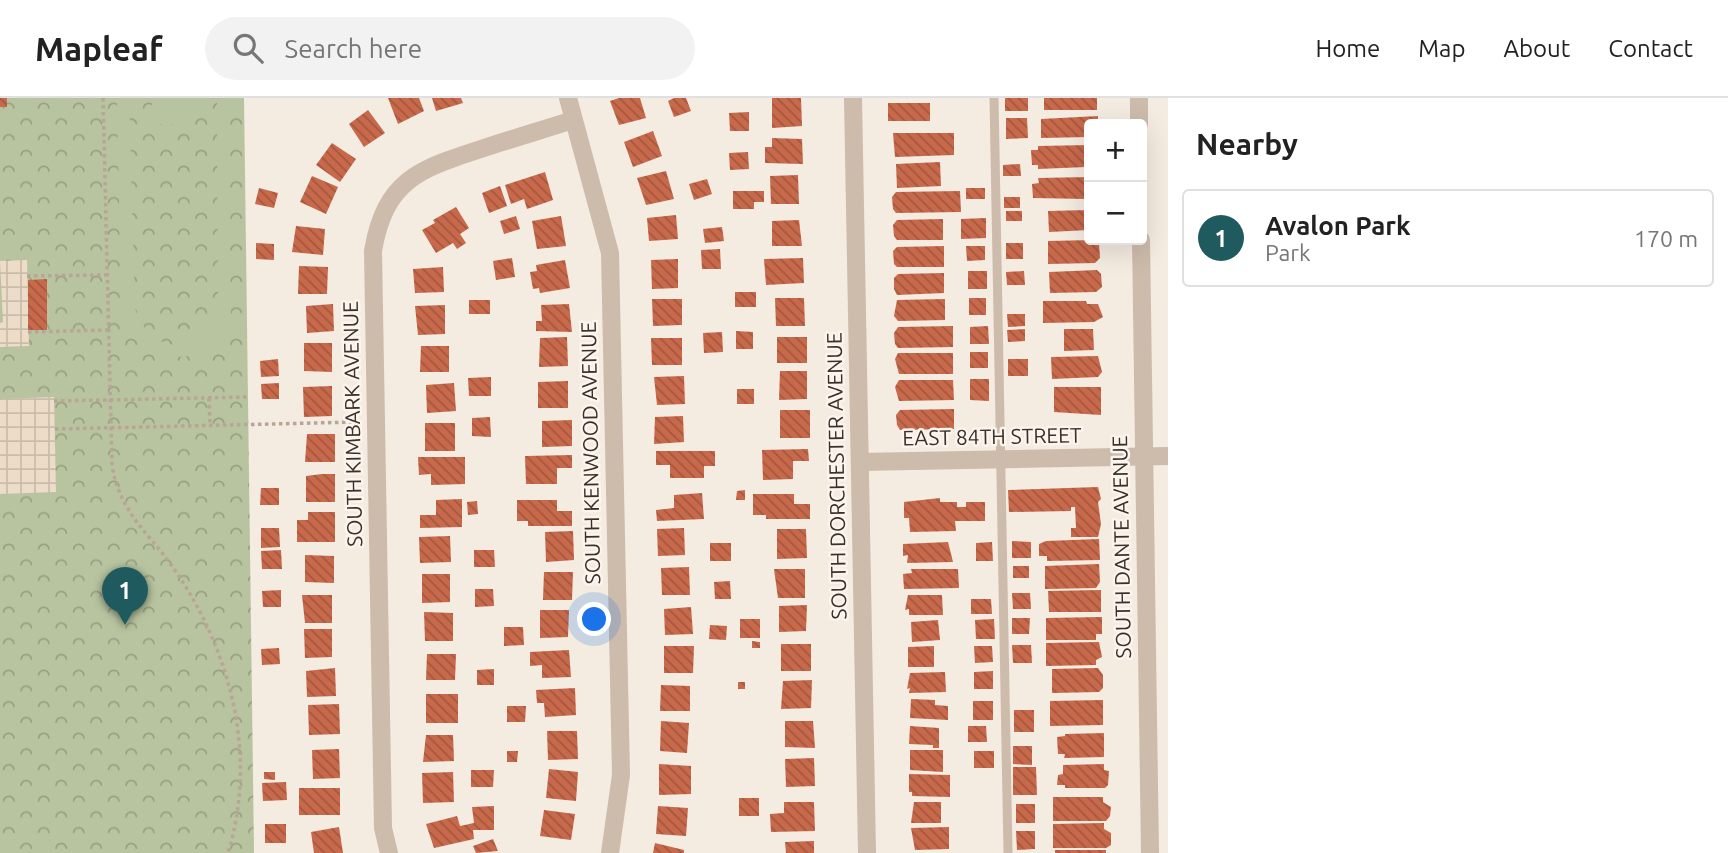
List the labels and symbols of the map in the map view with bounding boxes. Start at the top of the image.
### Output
street label: SOUTH KIMBARK AVENUE [338,301,366,547]
street label: SOUTH KENWOOD AVENUE [576,321,604,585]
street label: SOUTH DORCHESTER AVENUE [821,332,851,620]
street label: EAST 84TH STREET [902,422,1082,450]
street label: SOUTH DANTE AVENUE [1107,435,1135,659]
pin: 1 [102,567,148,625]
your location [577,602,611,636]

